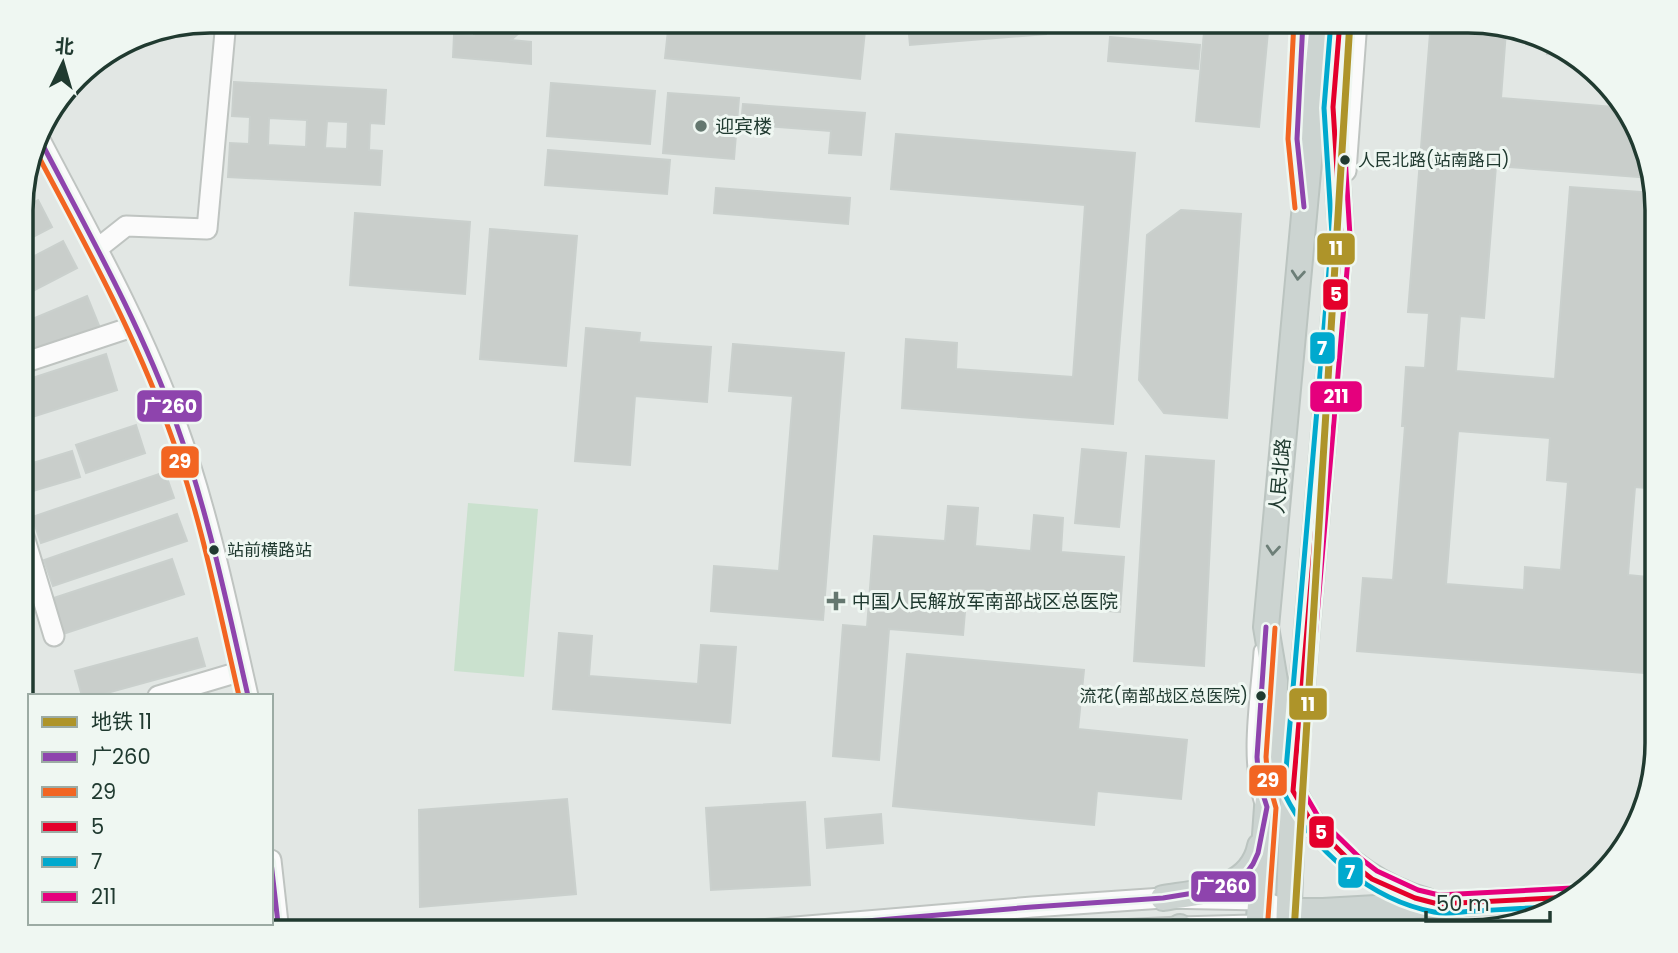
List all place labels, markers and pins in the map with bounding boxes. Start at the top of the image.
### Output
place label: 迎宾楼 [715,113,772,140]
marker: 迎宾楼 [693,118,709,134]
place label: 人民北路(站南路口) [1358,148,1509,172]
marker: 人民北路(站南路口) [1338,153,1352,167]
place label: 站前横路站 [227,538,312,562]
marker: 站前横路站 [207,543,221,557]
place label: 中国人民解放军南部战区总医院 [852,588,1118,615]
marker: 中国人民解放军南部战区总医院 [826,591,846,611]
place label: 流花(南部战区总医院) [1080,684,1248,708]
marker: 流花(南部战区总医院) [1254,689,1268,703]

